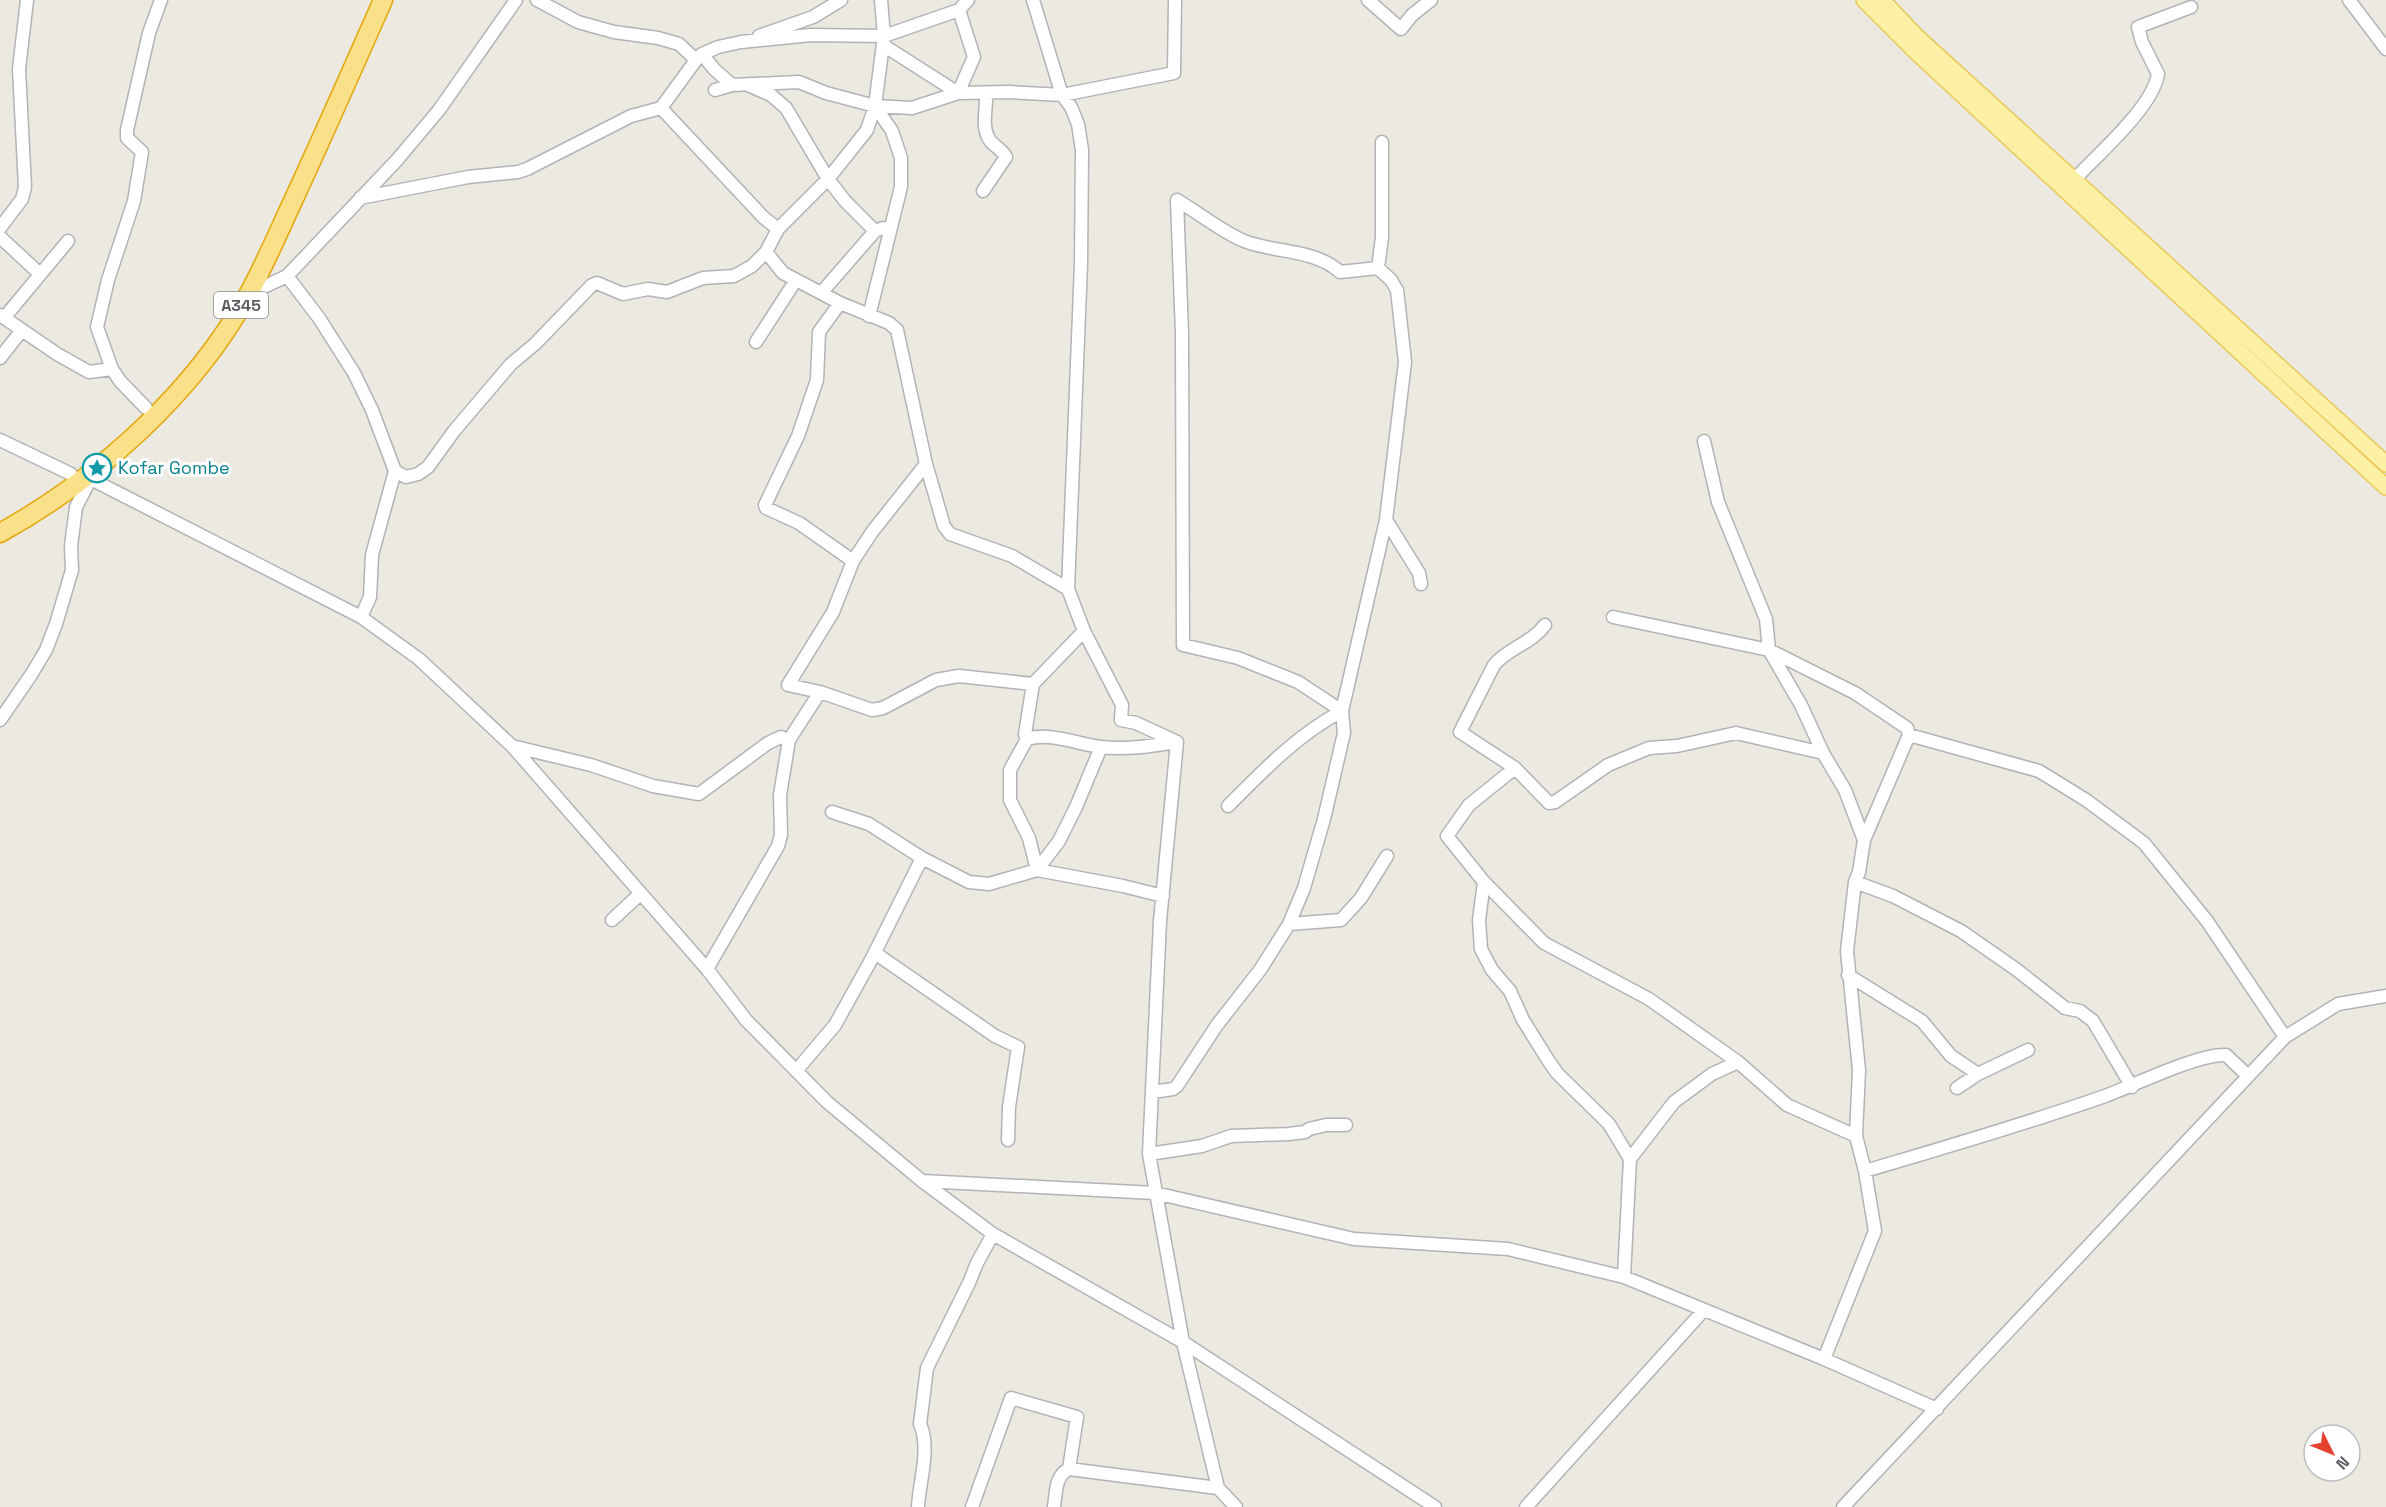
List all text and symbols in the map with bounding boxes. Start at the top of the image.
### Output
road number: A345 [214,292,268,318]
place icon: Kofar Gombe [81,452,113,484]
place label: Kofar Gombe [118,456,230,479]
north arrow [2302,1423,2362,1483]
text: N [2331,1452,2354,1474]

